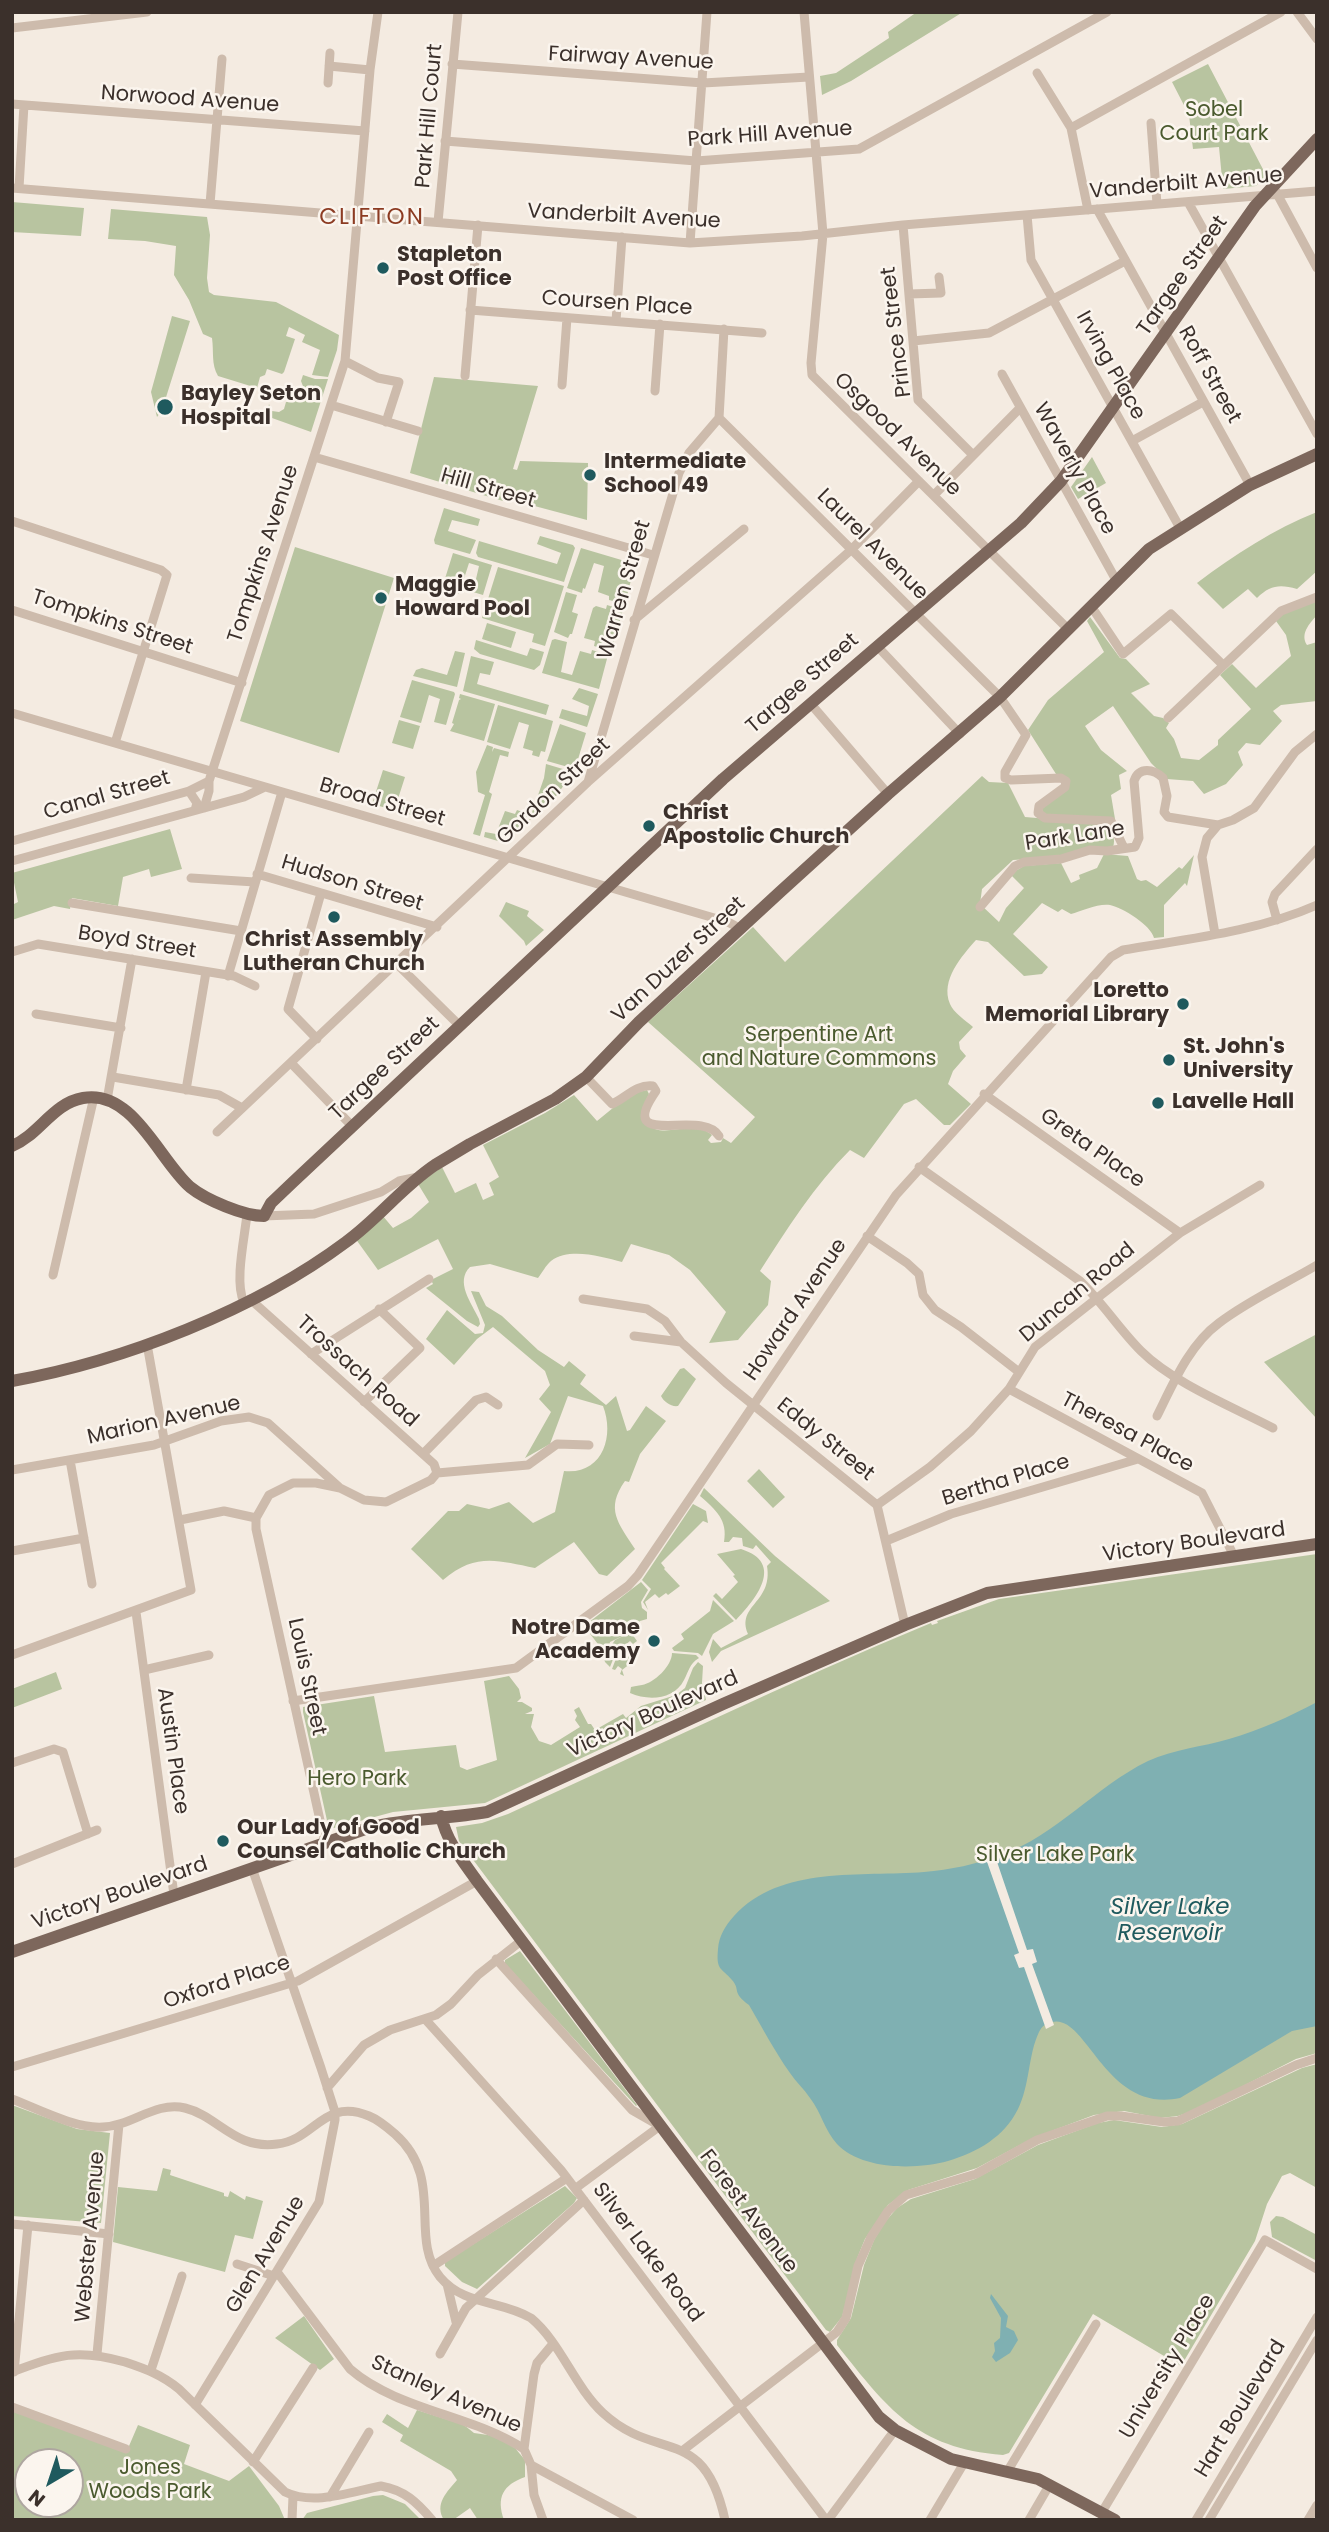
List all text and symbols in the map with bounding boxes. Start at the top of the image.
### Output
street label: Fairway Avenue [548,42,714,76]
street label: Park Hill Court [411,43,449,189]
street label: Norwood Avenue [100,81,280,119]
park label: Sobel Court Park [1159,98,1269,148]
street label: Park Hill Avenue [687,117,853,153]
street label: Vanderbilt Avenue [1089,163,1283,205]
street label: Vanderbilt Avenue [527,199,721,235]
district label: CLIFTON [320,204,424,232]
street label: Targee Street [1132,211,1234,341]
place label: Stapleton Post Office [397,243,512,293]
marker: Stapleton Post Office [375,260,391,276]
street label: Prince Street [876,265,918,399]
street label: Coursen Place [541,286,693,322]
street label: Irving Place [1070,307,1150,425]
street label: Roff Street [1172,322,1246,428]
street label: Osgood Avenue [828,368,966,502]
place label: Bayley Seton Hospital [181,382,321,432]
marker: Bayley Seton Hospital [155,397,175,417]
street label: Waverly Place [1027,399,1121,539]
place label: Intermediate School 49 [604,450,746,500]
street label: Tompkins Avenue [223,462,305,646]
street label: Hill Street [438,464,538,514]
marker: Intermediate School 49 [582,467,598,483]
street label: Laurel Avenue [811,484,933,606]
street label: Warren Street [593,517,657,663]
place label: Maggie Howard Pool [395,573,530,623]
street label: Tompkins Street [28,585,196,661]
marker: Maggie Howard Pool [373,590,389,606]
street label: Targee Street [742,628,864,740]
street label: Gordon Street [492,733,616,851]
street label: Canal Street [41,766,173,826]
street label: Broad Street [316,773,448,833]
place label: Christ Apostolic Church [663,801,849,851]
street label: Park Lane [1023,817,1127,857]
marker: Christ Apostolic Church [641,818,657,834]
street label: Hudson Street [278,850,426,918]
street label: Van Duzer Street [607,892,751,1028]
marker: Christ Assembly Lutheran Church [326,909,342,925]
street label: Boyd Street [76,921,198,965]
place label: Christ Assembly Lutheran Church [243,928,425,978]
place label: Loretto Memorial Library [985,979,1169,1029]
marker: Loretto Memorial Library [1175,996,1191,1012]
street label: Targee Street [325,1012,445,1126]
park label: Serpentine Art and Nature Commons [702,1023,936,1073]
place label: St. John's University [1183,1035,1293,1085]
marker: St. John's University [1161,1052,1177,1068]
place label: Lavelle Hall [1172,1090,1294,1116]
marker: Lavelle Hall [1150,1095,1166,1111]
street label: Greta Place [1035,1104,1149,1194]
street label: Howard Avenue [739,1234,853,1386]
street label: Duncan Road [1015,1238,1141,1348]
street label: Trossach Road [291,1311,423,1433]
street label: Theresa Place [1056,1387,1198,1479]
street label: Marion Avenue [85,1391,243,1451]
street label: Eddy Street [771,1393,879,1487]
street label: Bertha Place [939,1450,1073,1512]
street label: Victory Boulevard [1101,1518,1287,1568]
street label: Louis Street [281,1616,331,1738]
place label: Notre Dame Academy [511,1616,640,1666]
marker: Notre Dame Academy [646,1633,662,1649]
street label: Victory Boulevard [564,1666,742,1764]
street label: Austin Place [151,1686,193,1816]
park label: Hero Park [307,1767,407,1793]
place label: Our Lady of Good Counsel Catholic Church [237,1816,506,1866]
marker: Our Lady of Good Counsel Catholic Church [215,1833,231,1849]
park label: Silver Lake Park [976,1843,1134,1869]
street label: Victory Boulevard [29,1852,211,1936]
water label: Silver Lake Reservoir [1111,1894,1229,1948]
street label: Oxford Place [160,1951,294,2015]
street label: Forest Avenue [693,2145,803,2279]
street label: Webster Avenue [71,2150,111,2324]
street label: Silver Lake Road [586,2178,708,2328]
street label: Glen Avenue [221,2192,311,2318]
street label: University Place [1115,2290,1221,2444]
street label: Hart Boulevard [1190,2336,1292,2482]
street label: Stanley Avenue [367,2351,525,2439]
north arrow [14,2448,84,2518]
park label: Jones Woods Park [88,2456,212,2506]
text: N [23,2483,51,2513]

